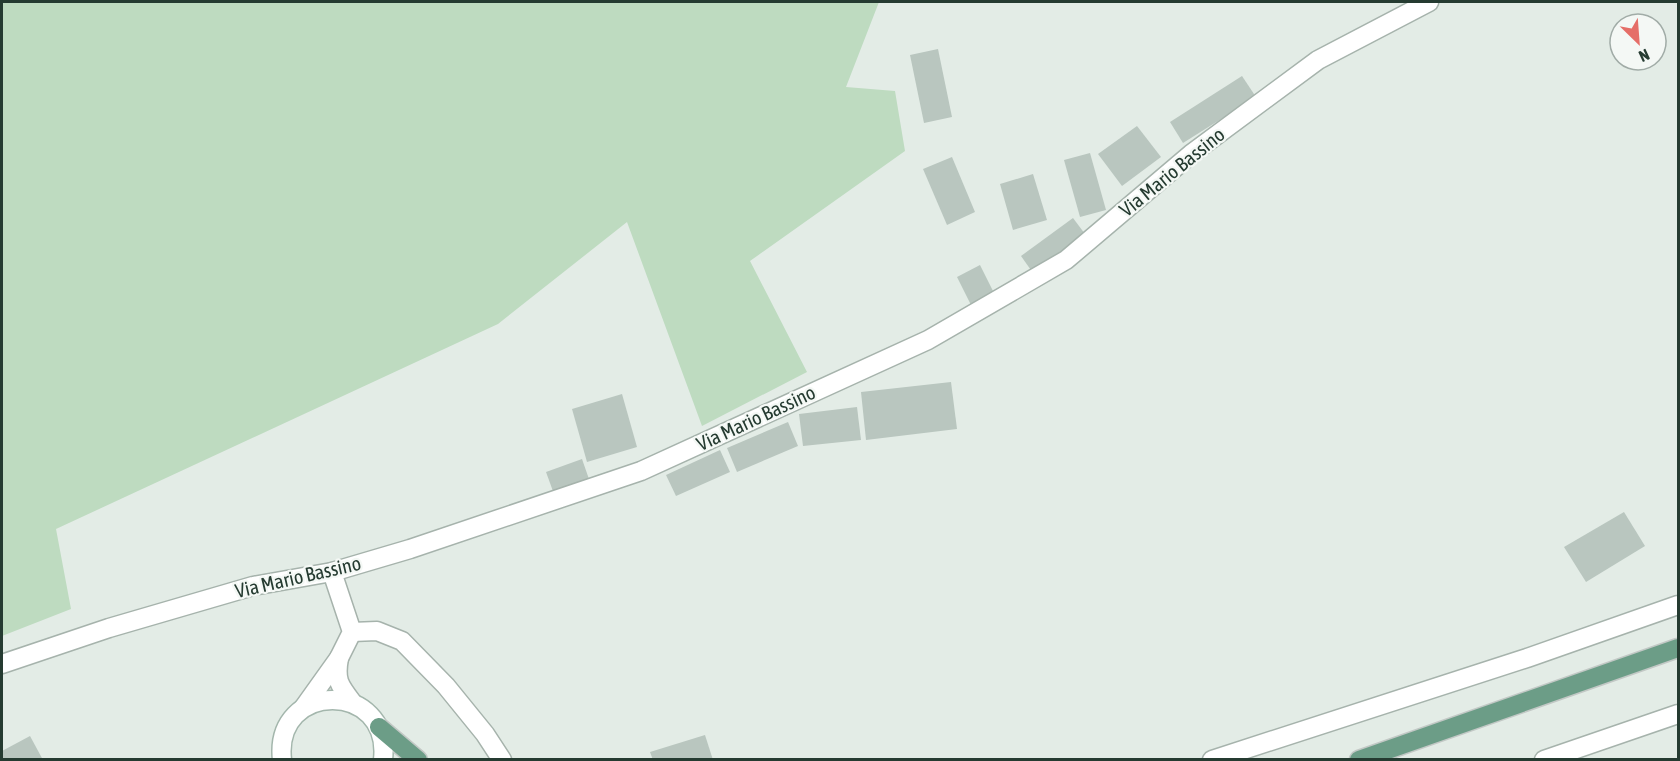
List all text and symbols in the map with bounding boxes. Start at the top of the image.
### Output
north arrow [1608,12,1668,72]
text: N [1636,45,1652,66]
street label: Via Mario Bassino [1115,122,1229,221]
street label: Via Mario Bassino [693,380,819,455]
street label: Via Mario Bassino [233,551,363,602]

